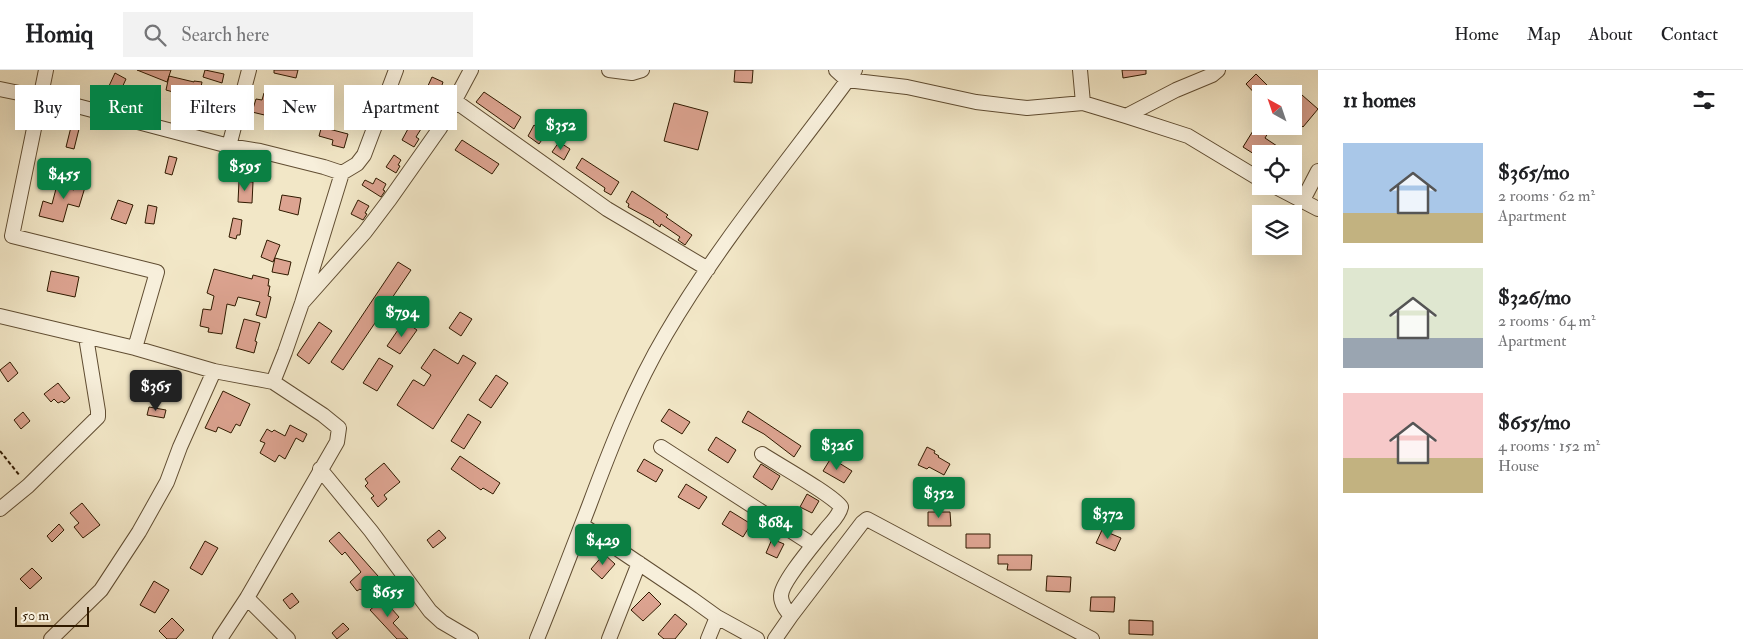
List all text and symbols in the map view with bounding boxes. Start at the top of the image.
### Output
search box [123,12,473,57]
text: Homiq [25,19,93,50]
icon: search [141,21,169,49]
text: Search here [181,23,269,47]
text: Home [1454,23,1499,46]
text: Map [1527,23,1561,46]
text: About [1589,23,1633,46]
text: Contact [1661,23,1718,46]
chip: Buy [15,85,80,130]
chip: Rent [90,85,161,130]
chip: Filters [171,85,254,130]
chip: New [264,85,334,130]
chip: Apartment [344,85,457,130]
north arrow [1252,85,1302,135]
map controls [1252,85,1302,255]
icon: filters [1690,86,1718,114]
text: 11 homes [1343,87,1416,114]
pin: $352 [531,108,591,151]
text: $352 [546,115,576,135]
button: locate [1252,145,1302,195]
pin: $595 [215,150,275,192]
text: $595 [229,156,261,176]
pin: $455 [34,158,94,200]
text: $365/mo [1498,159,1569,186]
icon: home [1383,163,1443,223]
text: $455 [48,164,80,184]
text: 2 rooms · 62 m² [1498,186,1595,206]
button: layers [1252,205,1302,255]
text: Apartment [1498,206,1566,226]
text: $326/mo [1498,284,1571,311]
icon: home [1383,288,1443,348]
pin: $794 [372,296,432,338]
text: $794 [385,302,419,322]
text: 2 rooms · 64 m² [1498,311,1596,331]
text: Apartment [1498,331,1566,351]
pin: $365 [126,370,186,412]
text: $365 [141,376,171,396]
text: $655/mo [1498,409,1570,436]
icon: home [1383,413,1443,473]
pin: $326 [807,428,867,471]
text: $326 [821,435,853,455]
text: 4 rooms · 152 m² [1498,436,1600,456]
text: House [1498,456,1539,476]
pin: $352 [909,476,969,519]
text: $352 [924,483,954,503]
pin: $372 [1078,498,1138,540]
text: $372 [1093,504,1123,524]
pin: $684 [745,506,805,548]
text: $684 [758,512,792,532]
pin: $429 [573,524,633,566]
text: $429 [586,530,620,550]
pin: $655 [358,576,418,618]
text: $655 [372,582,404,602]
scale bar [15,604,89,627]
text: 50 m [22,607,49,624]

